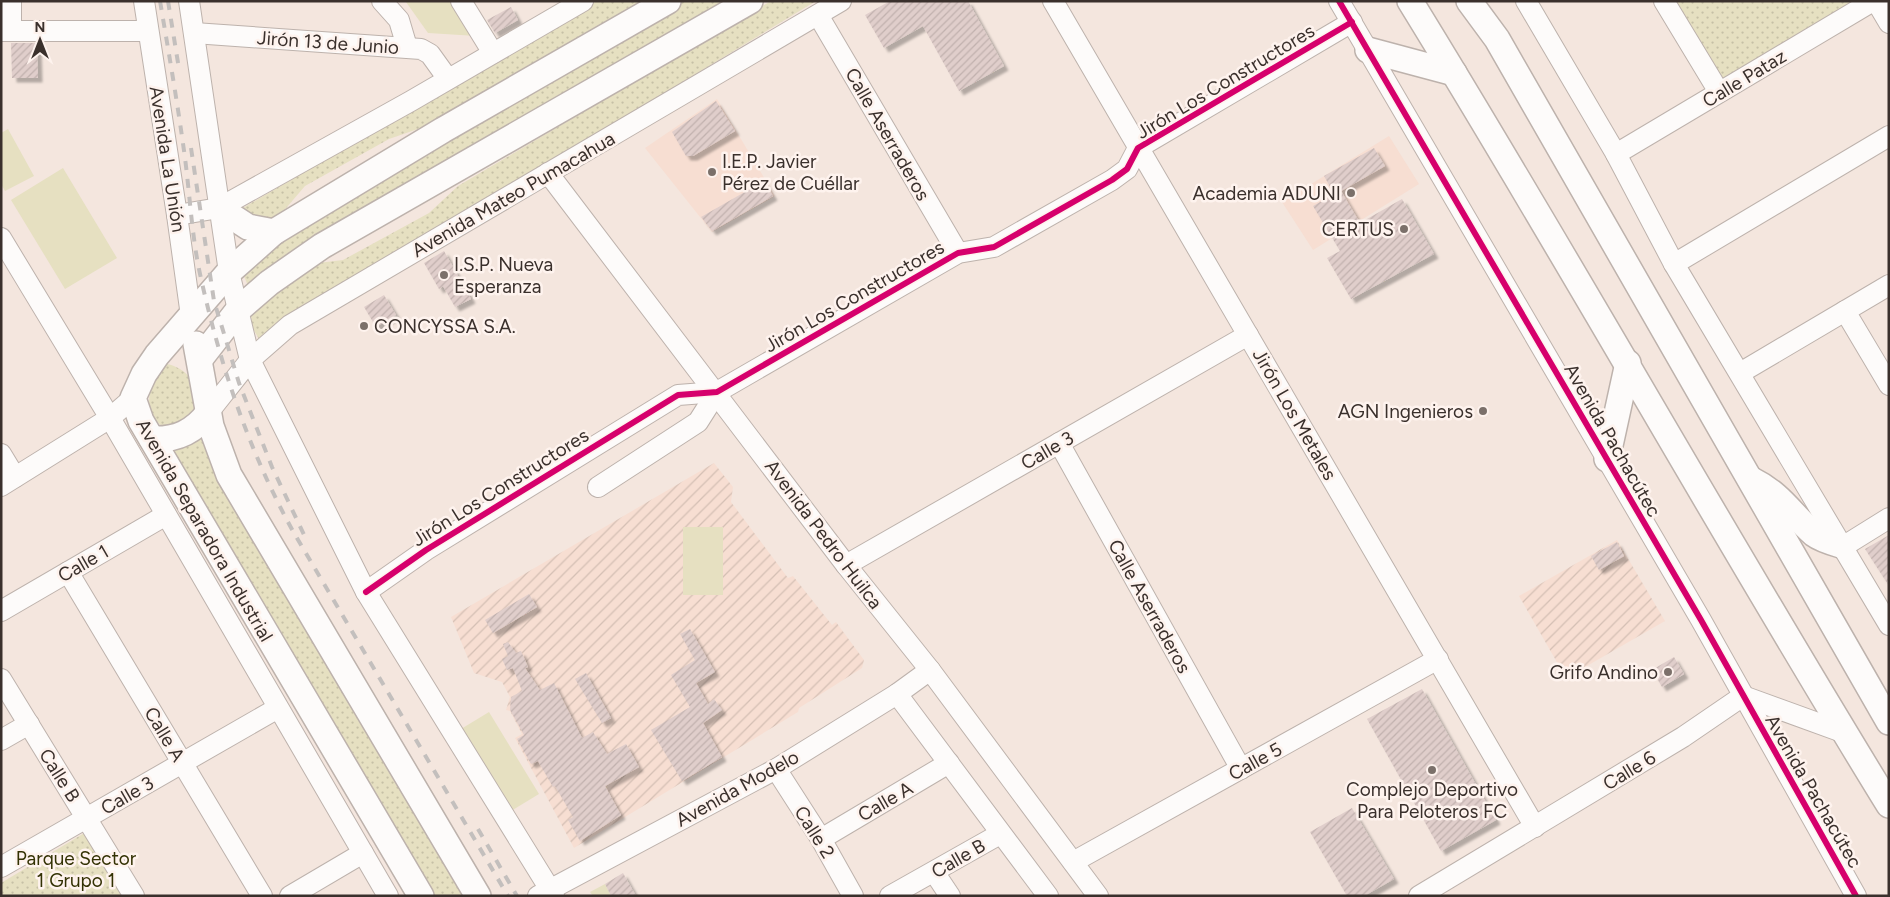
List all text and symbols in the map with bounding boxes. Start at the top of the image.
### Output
north arrow [15,15,65,65]
text: N [35,19,45,36]
street label: Jirón Los Constructores [1132,19,1319,144]
street label: Jirón 13 de Junio [256,26,400,59]
street label: Calle Pataz [1698,44,1790,112]
street label: Calle Aserraderos [840,64,935,205]
street label: Avenida La Unión [145,84,190,234]
street label: Avenida Mateo Pumacahua [408,127,619,262]
place label: I.E.P. Javier Pérez de Cuéllar [722,150,860,195]
marker: I.E.P. Javier Pérez de Cuéllar [706,166,718,178]
place label: Academia ADUNI [1193,182,1341,205]
marker: Academia ADUNI [1345,187,1357,199]
place label: CERTUS [1322,218,1394,241]
marker: CERTUS [1398,223,1410,235]
street label: Jirón Los Constructores [760,235,948,357]
place label: I.S.P. Nueva Esperanza [454,253,553,298]
marker: I.S.P. Nueva Esperanza [438,269,450,281]
place label: CONCYSSA S.A. [374,315,516,338]
marker: CONCYSSA S.A. [358,320,370,332]
street label: Jirón Los Metales [1248,344,1342,484]
street label: Avenida Pachacútec [1559,360,1666,521]
place label: AGN Ingenieros [1338,400,1473,423]
marker: AGN Ingenieros [1477,405,1489,417]
street label: Avenida Separadora Industrial [131,415,278,646]
street label: Jirón Los Constructores [408,424,593,551]
street label: Calle 3 [1017,426,1078,475]
street label: Avenida Pedro Huilca [760,455,887,614]
street label: Calle Aserraderos [1103,535,1196,677]
street label: Calle 1 [54,540,113,587]
place label: Grifo Andino [1549,661,1658,684]
marker: Grifo Andino [1662,666,1674,678]
street label: Calle A [139,703,190,766]
street label: Avenida Pachacútec [1760,711,1867,872]
street label: Calle 5 [1224,737,1286,785]
street label: Calle B [34,744,85,806]
street label: Avenida Modelo [672,745,803,832]
street label: Calle 6 [1599,746,1660,795]
marker: Complejo Deportivo Para Peloteros FC [1426,764,1438,776]
street label: Calle 3 [97,771,158,820]
street label: Calle A [854,776,917,826]
place label: Complejo Deportivo Para Peloteros FC [1346,778,1518,823]
street label: Calle 2 [790,802,840,863]
street label: Calle B [927,834,989,883]
park label: Parque Sector 1 Grupo 1 [16,847,137,892]

